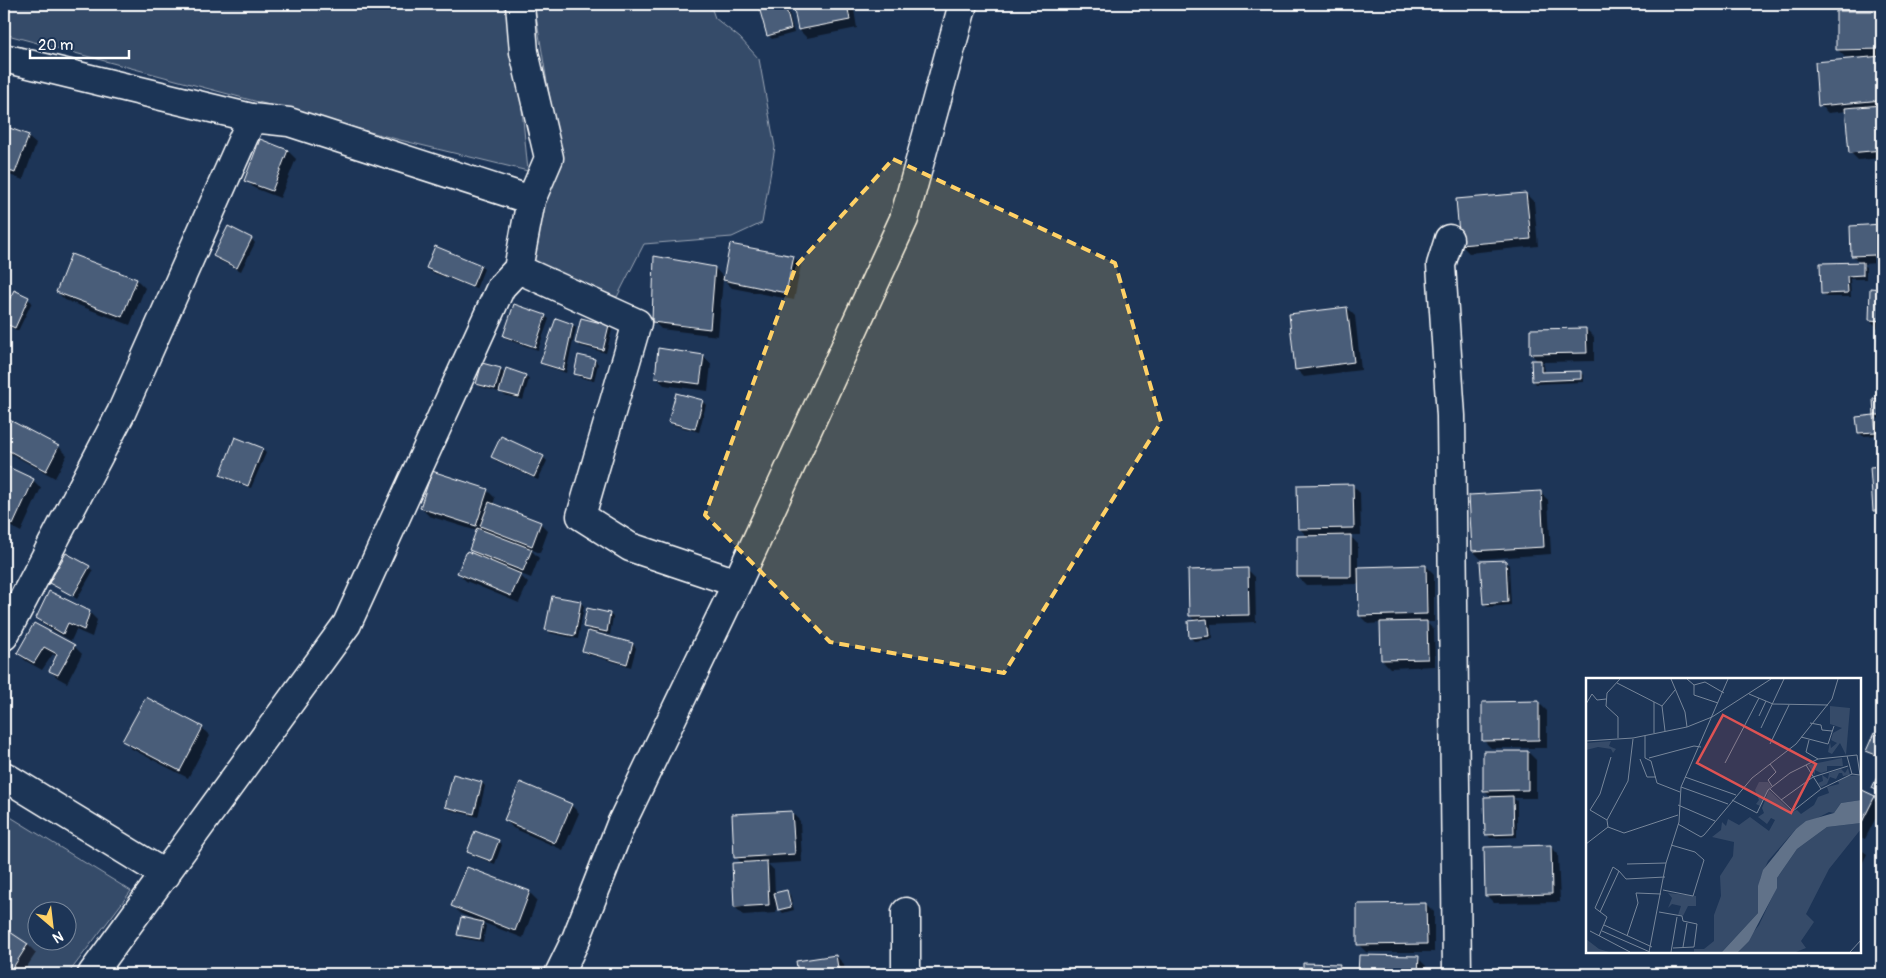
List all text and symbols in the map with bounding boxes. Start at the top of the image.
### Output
scale bar [30,28,129,60]
text: 20 m [38,36,73,55]
inset map [1586,678,1861,953]
north arrow [28,900,78,950]
text: N [50,927,66,947]

